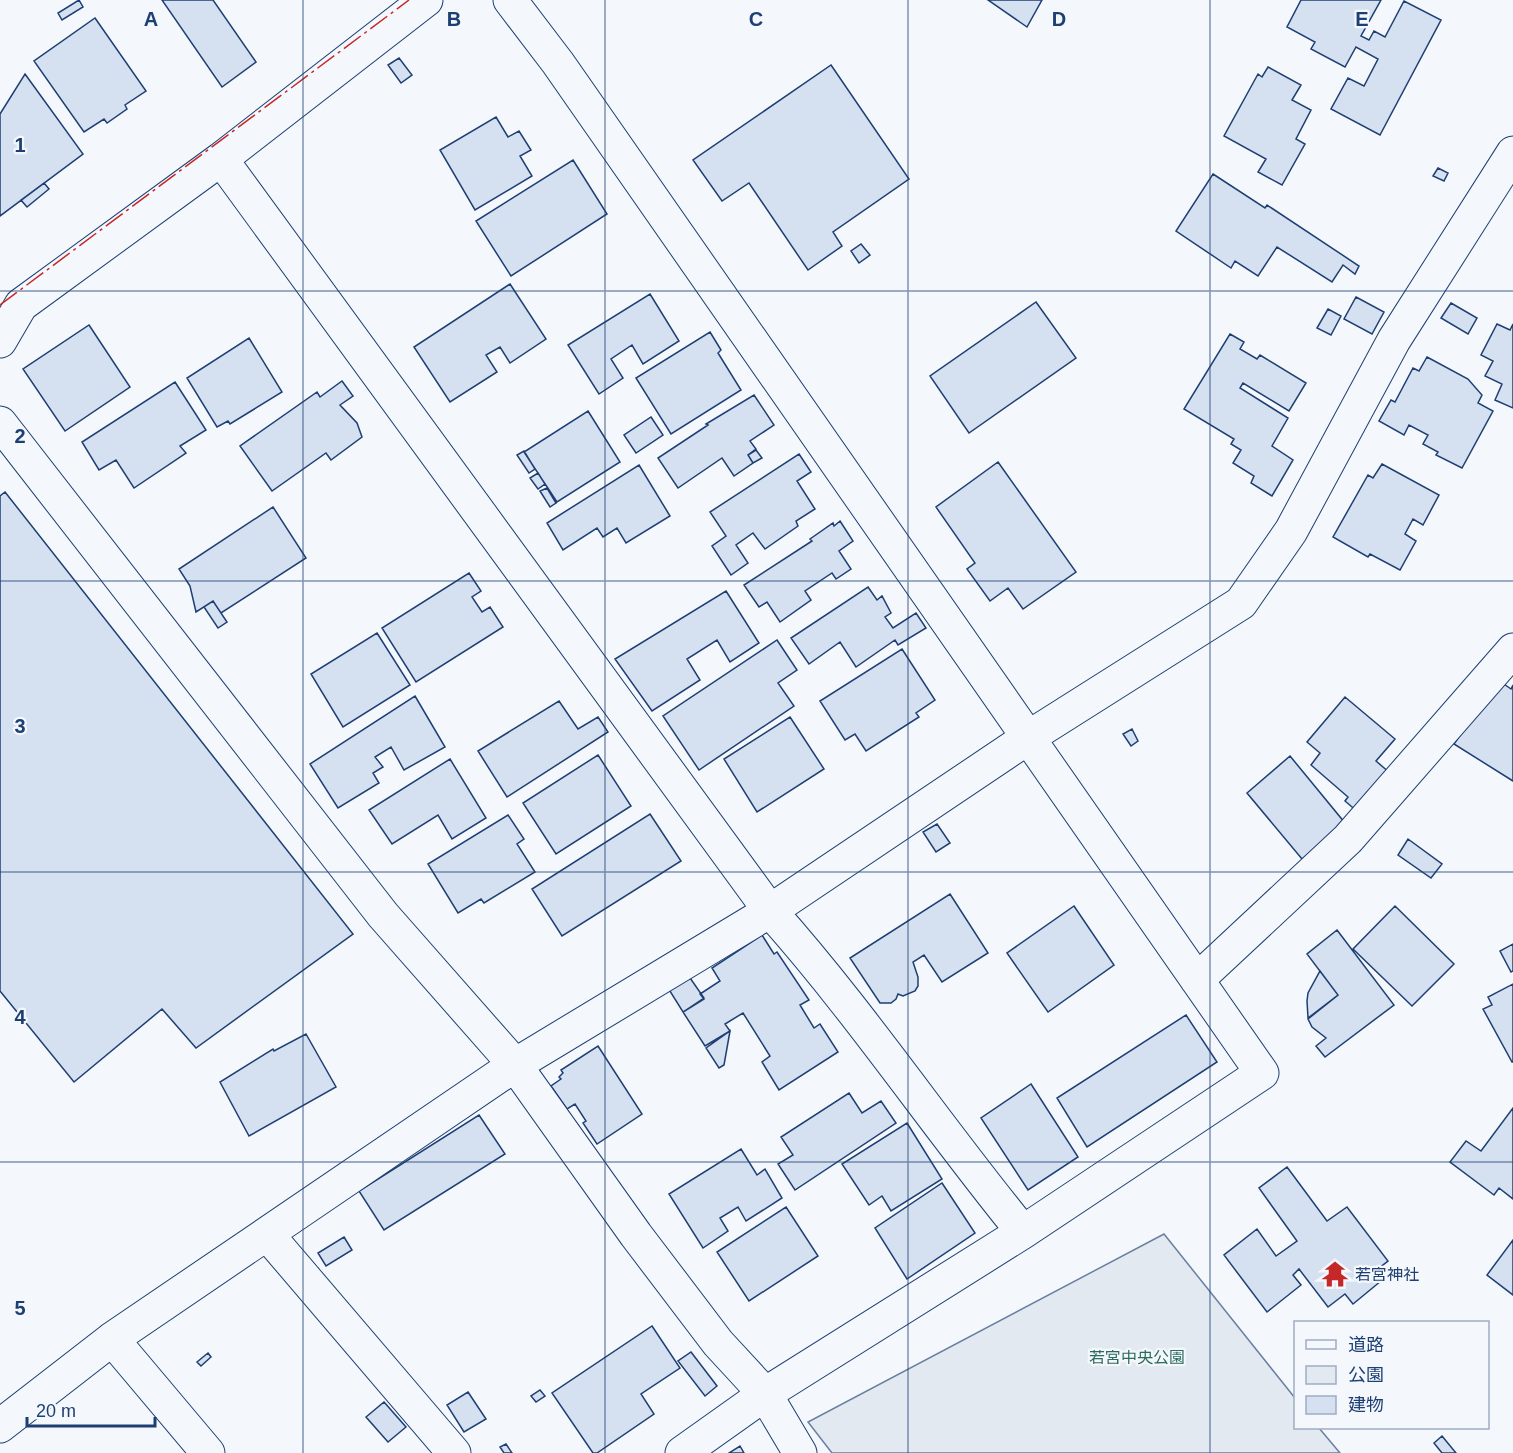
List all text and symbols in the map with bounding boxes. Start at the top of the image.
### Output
text: A [144,8,158,30]
text: B [447,8,461,30]
text: C [749,8,763,30]
text: D [1052,8,1066,30]
text: E [1355,8,1369,30]
text: 1 [14,134,26,156]
text: 2 [14,425,26,447]
text: 3 [14,715,26,737]
text: 4 [14,1006,26,1028]
temple icon: 若宮神社 [1320,1259,1350,1289]
place label: 若宮神社 [1355,1266,1419,1283]
text: 5 [14,1297,26,1319]
legend [1294,1321,1489,1429]
text: 道路 [1348,1335,1384,1355]
park label: 若宮中央公園 [1089,1349,1185,1366]
text: 公園 [1348,1365,1384,1385]
scale bar [27,1390,154,1428]
text: 建物 [1348,1395,1384,1415]
text: 20 m [36,1401,76,1421]

